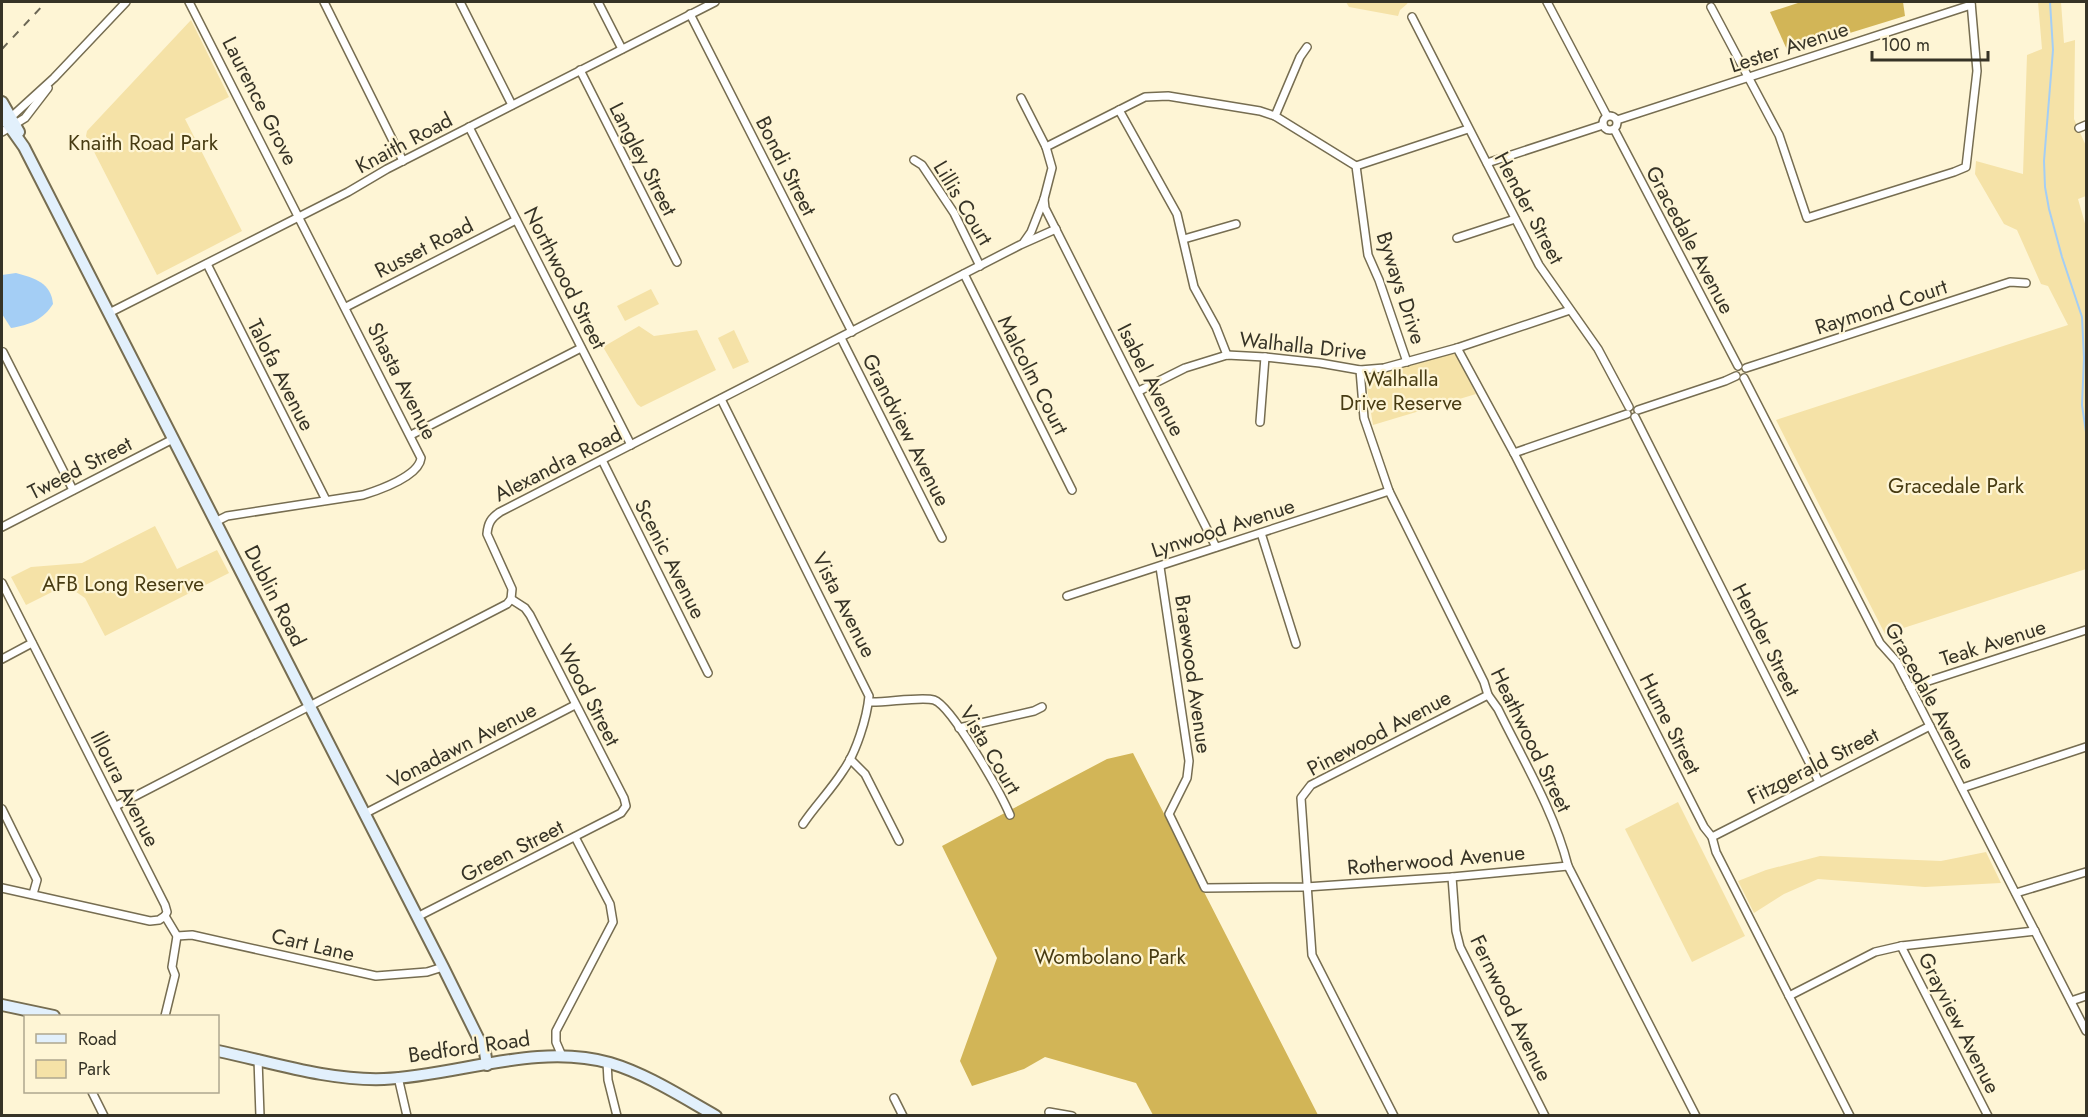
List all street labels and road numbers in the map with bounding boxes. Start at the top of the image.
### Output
street label: Lester Avenue [1726,14,1853,80]
street label: Laurence Grove [215,32,305,171]
street label: Langley Street [602,97,684,221]
street label: Knaith Road [350,105,458,181]
street label: Bondi Street [748,111,824,221]
street label: Hender Street [1487,147,1571,269]
street label: Lillis Court [926,155,1000,251]
street label: Gracedale Avenue [1638,161,1742,320]
street label: Northwood Street [516,202,614,354]
street label: Russet Road [369,210,479,286]
street label: Byways Drive [1369,228,1433,348]
street label: Raymond Court [1811,272,1951,342]
street label: Malcolm Court [990,310,1076,440]
street label: Talofa Avenue [240,314,322,436]
street label: Shasta Avenue [360,317,444,445]
street label: Isabel Avenue [1110,318,1192,442]
street label: Walhalla Drive [1238,324,1368,368]
street label: Grandview Avenue [855,348,958,512]
street label: Alexandra Road [489,419,627,509]
street label: Tweed Street [23,429,137,507]
street label: Lynwood Avenue [1147,491,1299,565]
street label: Scenic Avenue [627,494,713,624]
street label: Dublin Road [237,540,313,652]
street label: Vista Avenue [805,547,883,663]
street label: Hender Street [1725,578,1807,702]
street label: Braewood Avenue [1167,593,1219,756]
street label: Teak Avenue [1936,612,2050,674]
street label: Gracedale Avenue [1877,617,1983,775]
street label: Wood Street [551,639,627,751]
street label: Heathwood Street [1483,663,1579,817]
street label: Hume Street [1632,668,1708,780]
street label: Pinewood Avenue [1302,682,1456,784]
street label: Vonadawn Avenue [382,694,542,796]
street label: Vista Court [952,700,1028,800]
street label: Fitzgerald Street [1742,720,1884,812]
street label: Illoura Avenue [83,726,167,852]
street label: Green Street [455,812,569,890]
street label: Rotherwood Avenue [1346,837,1526,883]
street label: Cart Lane [268,921,358,969]
street label: Fernwood Avenue [1463,930,1559,1086]
street label: Grayview Avenue [1911,947,2008,1099]
street label: Bedford Road [406,1024,532,1070]

